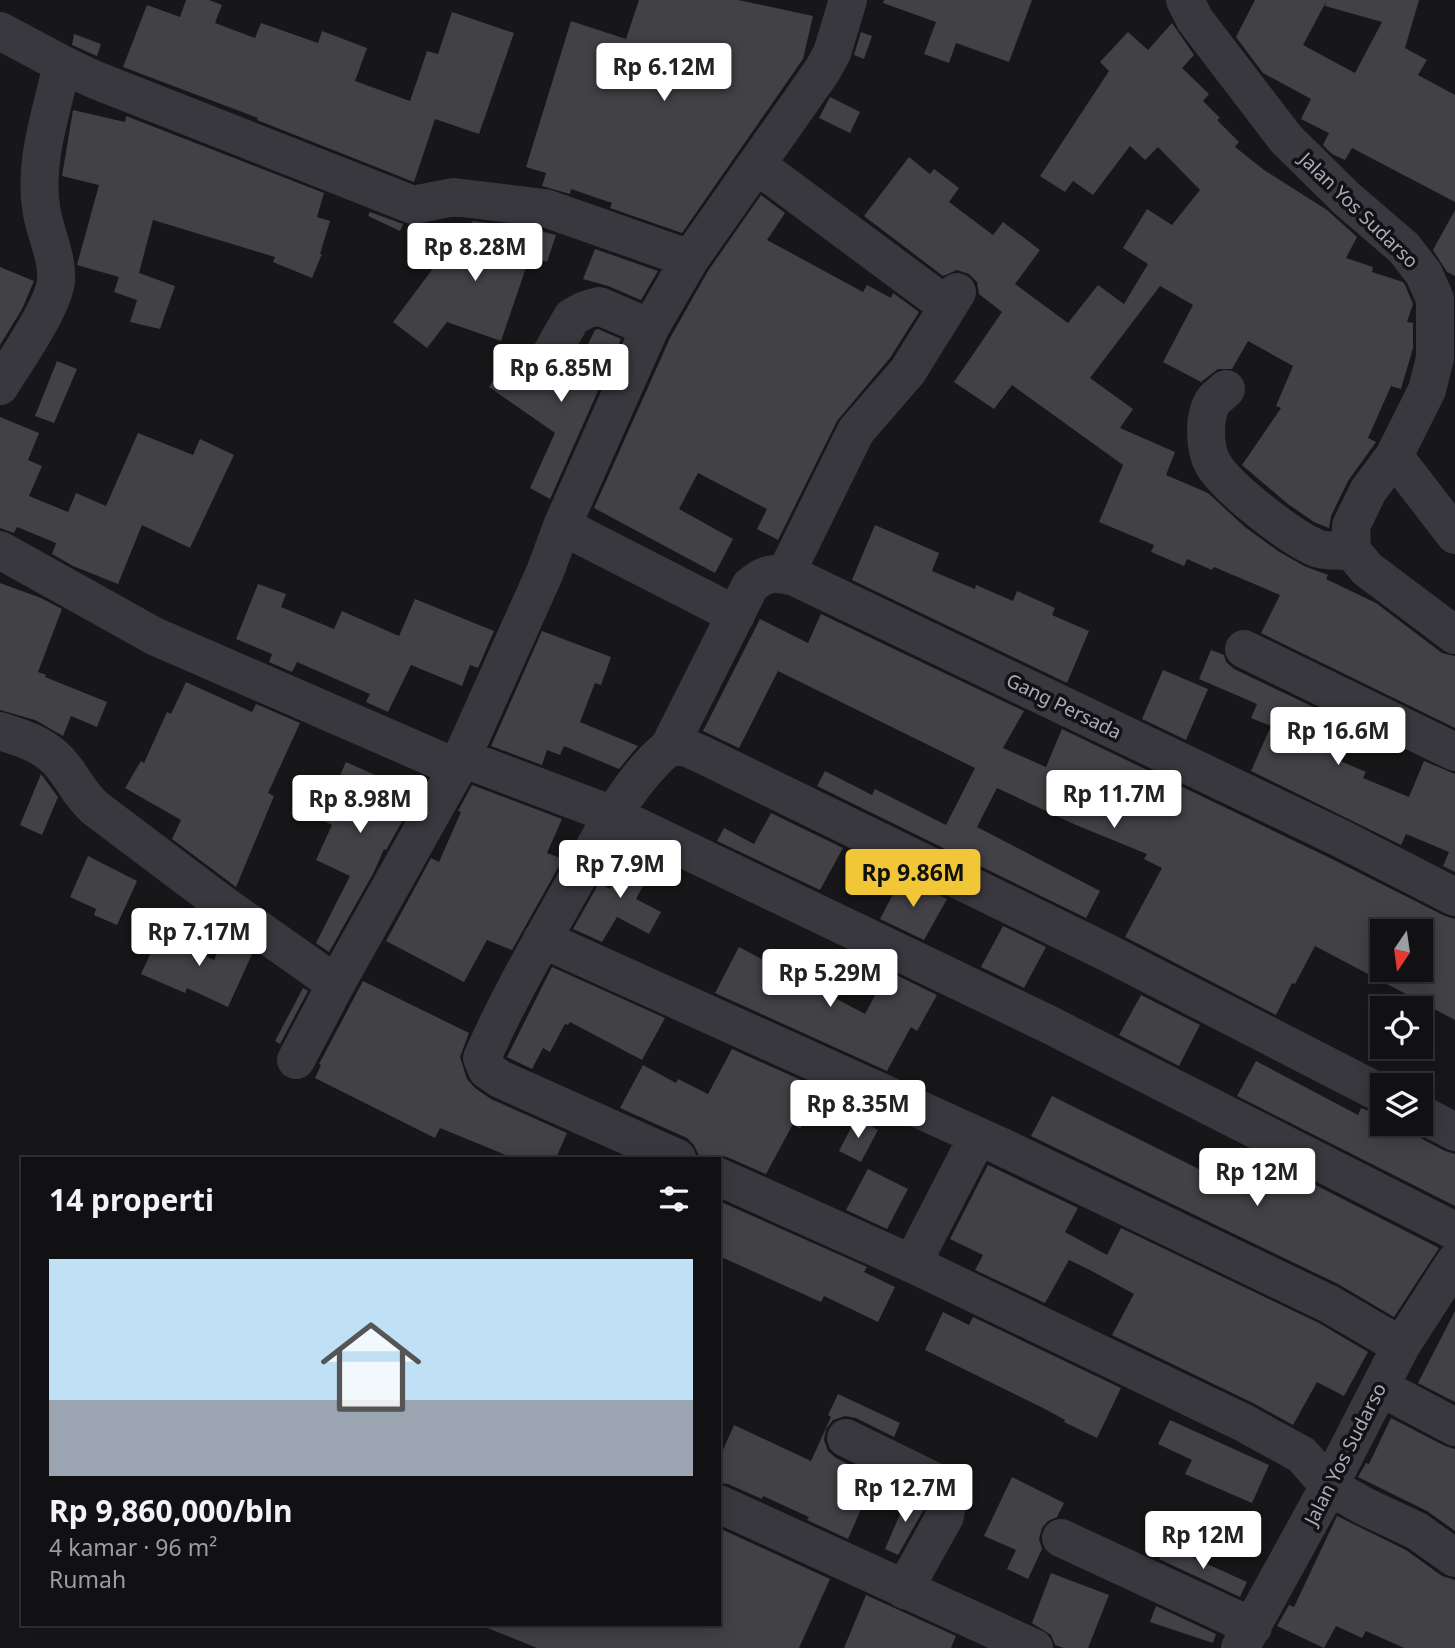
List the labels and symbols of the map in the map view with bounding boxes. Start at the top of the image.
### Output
pin: Rp 6.12M [592,43,736,103]
street label: Jalan Yos Sudarso [1292,145,1424,274]
pin: Rp 8.28M [403,224,547,283]
pin: Rp 6.85M [489,344,633,404]
street label: Gang Persada [1002,667,1126,745]
pin: Rp 16.6M [1266,708,1410,767]
pin: Rp 11.7M [1042,770,1186,830]
pin: Rp 8.98M [288,776,432,835]
pin: Rp 7.9M [555,841,685,900]
pin: Rp 9.86M [841,850,985,909]
pin: Rp 7.17M [127,908,271,968]
north arrow [1370,919,1433,982]
pin: Rp 5.29M [758,950,902,1009]
pin: Rp 8.35M [786,1080,930,1140]
pin: Rp 12M [1200,1148,1314,1208]
street label: Jalan Yos Sudarso [1297,1378,1392,1531]
pin: Rp 12.7M [833,1464,977,1524]
pin: Rp 12M [1146,1512,1260,1571]

